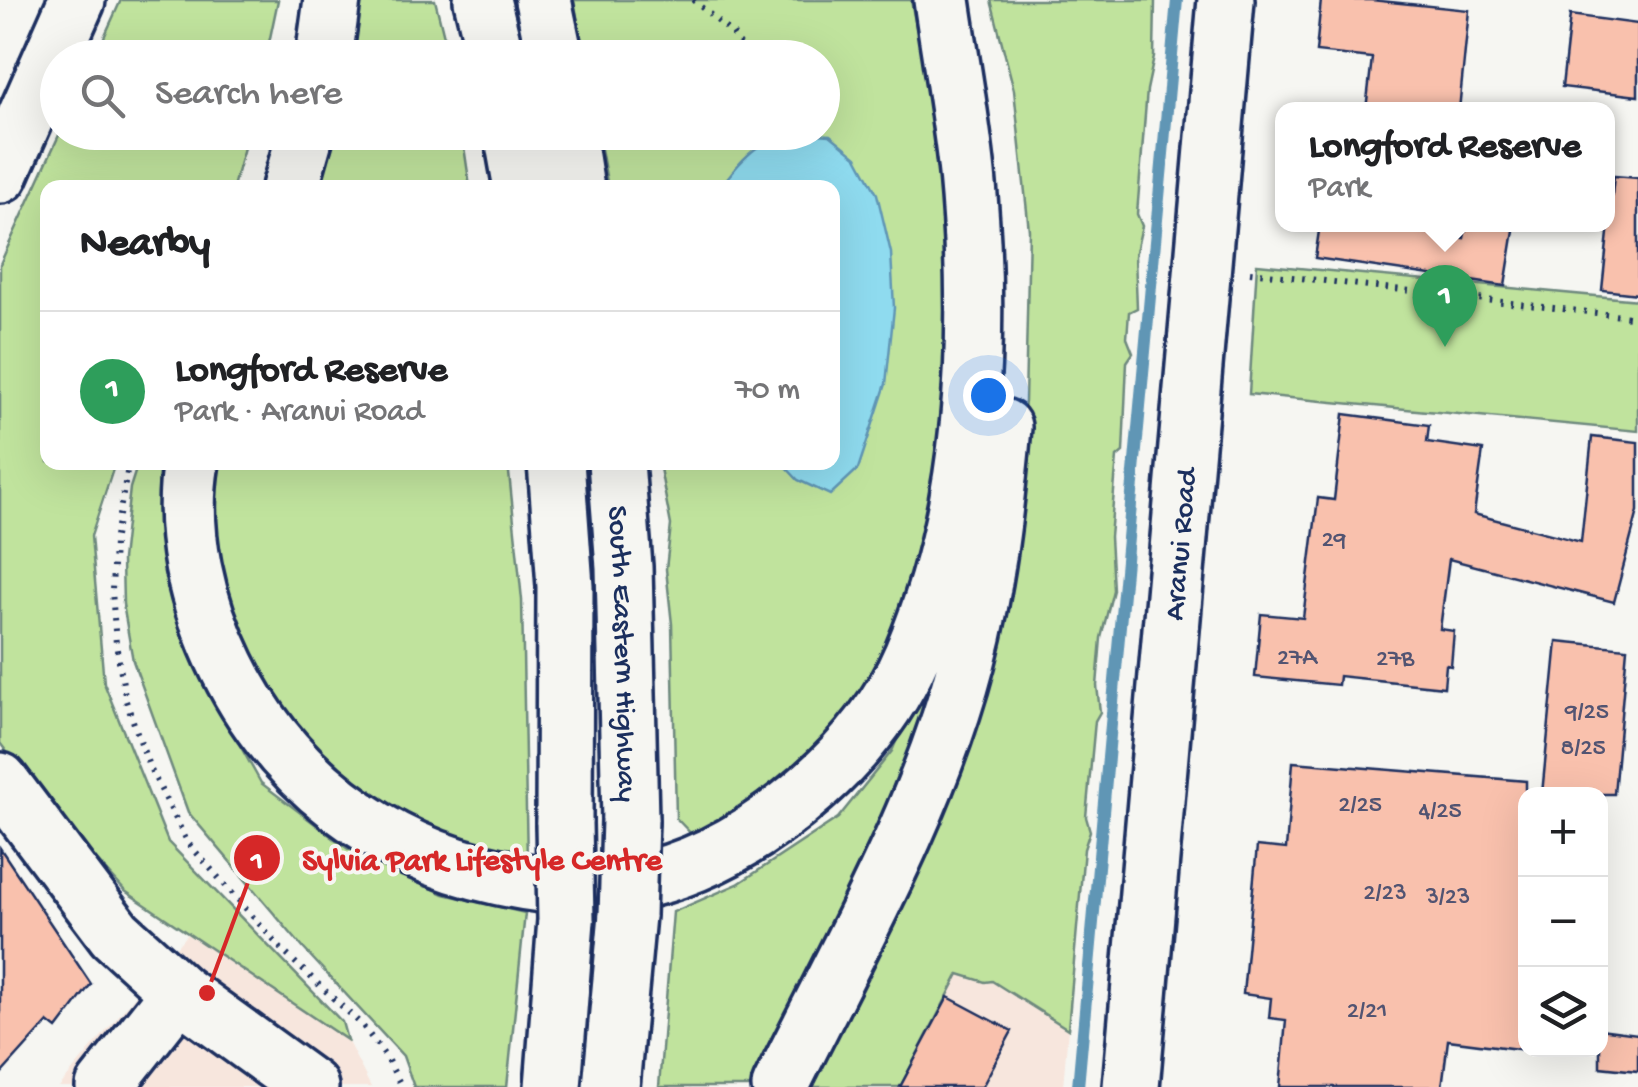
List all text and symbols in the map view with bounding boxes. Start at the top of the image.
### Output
search box [40,40,840,150]
icon: search [75,68,130,123]
text: Search here [155,73,342,117]
popup [1275,102,1615,232]
text: Longford Reserve [1309,126,1581,170]
text: Park [1309,170,1370,208]
text: Nearby [80,221,210,270]
pin: 1 [1412,264,1478,347]
text: Longford Reserve [175,350,447,394]
your location [963,370,1014,421]
text: 1 [106,372,119,410]
text: 70 m [735,372,800,410]
text: Park · Aranui Road [175,394,424,432]
street label: Aranui Road [1159,465,1207,622]
street label: South Eastern Highway [597,505,643,803]
house number: 29 [1322,527,1346,556]
house number: 27A [1277,645,1318,674]
house number: 27B [1376,646,1415,675]
house number: 9/25 [1564,699,1609,728]
house number: 8/25 [1560,735,1606,764]
map controls [1518,787,1608,1057]
button: + [1518,787,1608,877]
house number: 2/25 [1338,792,1382,821]
house number: 4/25 [1418,798,1462,827]
callout: Sylvia Park Lifestyle Centre [232,827,682,889]
text: Sylvia Park Lifestyle Centre [302,844,663,882]
text: 1 [250,846,263,881]
button: − [1518,877,1608,967]
house number: 2/23 [1363,880,1407,909]
house number: 3/23 [1425,884,1470,913]
button: layers [1518,967,1608,1057]
house number: 2/21 [1347,998,1387,1027]

